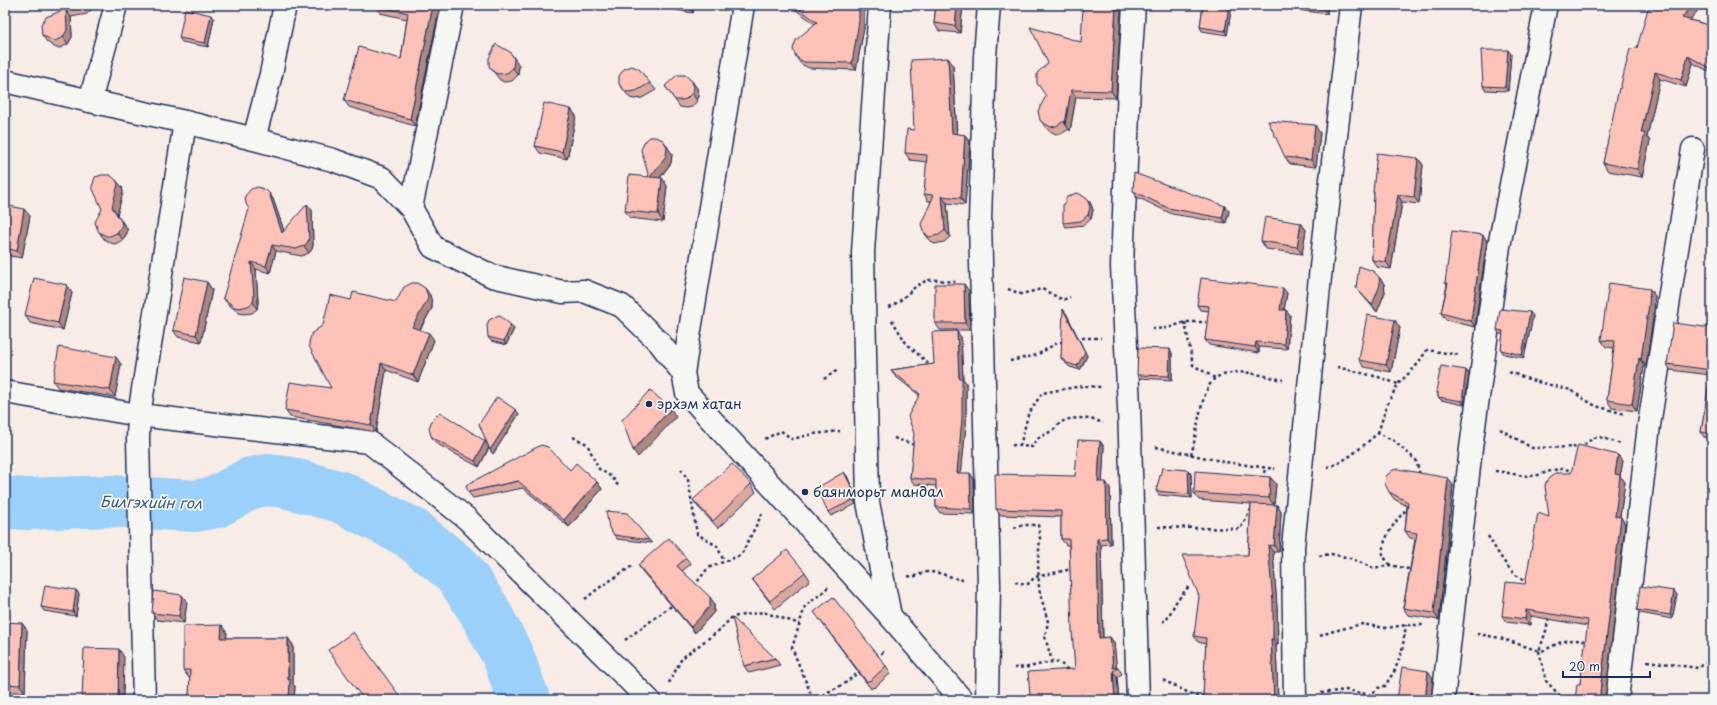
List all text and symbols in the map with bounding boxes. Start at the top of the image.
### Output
place label: эрхэм хатан [657,393,742,414]
marker: эрхэм хатан [644,399,654,409]
place label: баянморьт мандал [813,481,944,502]
marker: баянморьт мандал [800,487,810,497]
water label: Билгэхийн гол [100,489,202,514]
scale bar [1563,653,1650,679]
text: 20 m [1569,657,1600,675]

